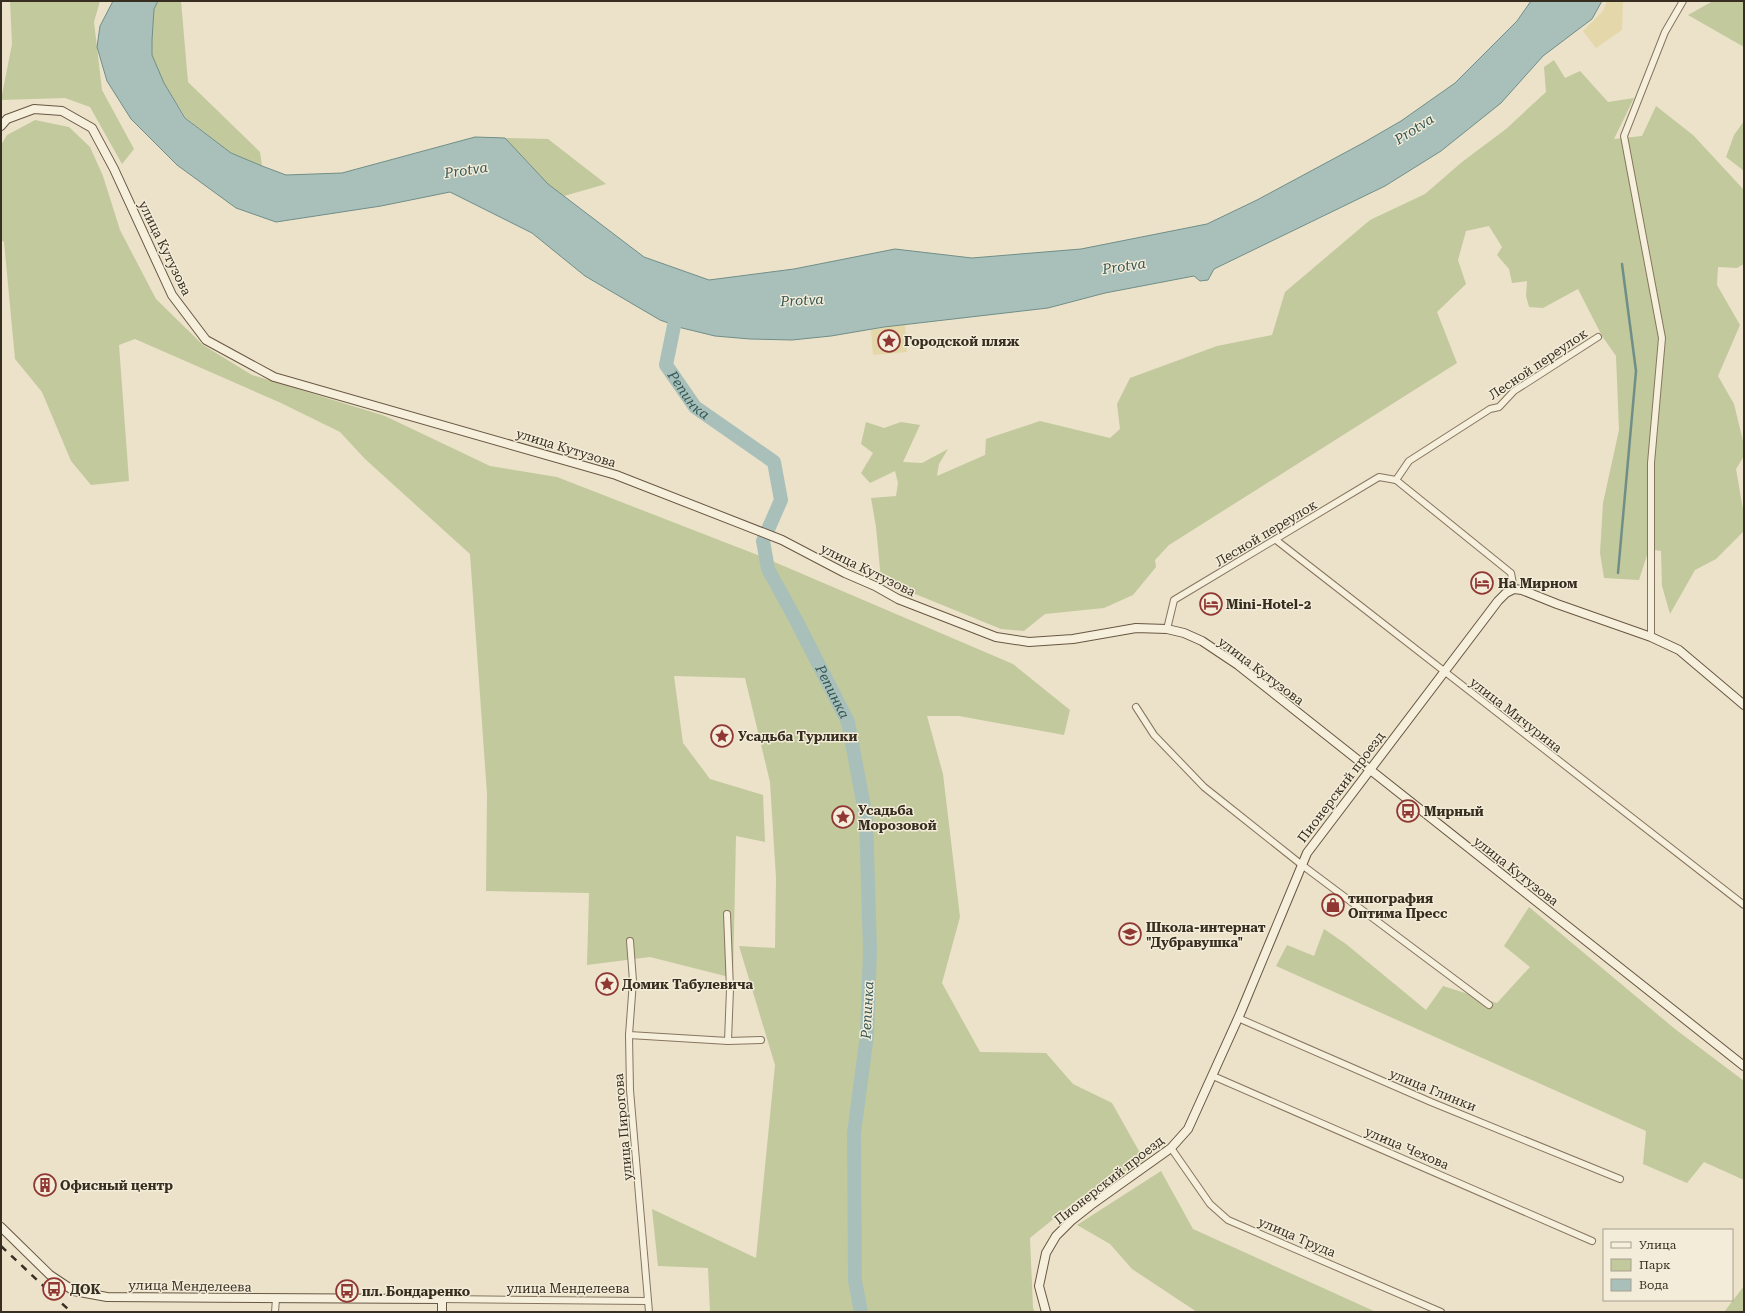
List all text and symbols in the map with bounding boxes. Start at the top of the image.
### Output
water label: Protva [1391,110,1437,148]
water label: Protva [442,159,489,181]
street label: улица Кутузова [136,198,194,298]
water label: Protva [1100,255,1147,277]
water label: Protva [779,291,824,309]
street label: Лесной переулок [1486,325,1590,403]
place icon: Городской пляж [876,328,902,354]
place label: Городской пляж [904,334,1020,349]
water label: Репинка [664,367,713,423]
street label: улица Кутузова [514,426,618,470]
street label: Лесной переулок [1212,497,1320,569]
street label: улица Кутузова [818,541,918,599]
hotel icon: На Мирном [1469,570,1495,596]
place label: На Мирном [1498,576,1578,591]
hotel icon: Mini-Hotel-2 [1198,591,1224,617]
place label: Mini-Hotel-2 [1226,597,1311,612]
street label: улица Кутузова [1215,634,1307,708]
water label: Репинка [812,661,853,721]
street label: улица Мичурина [1467,674,1565,756]
place icon: Усадьба Турлики [709,723,735,749]
place label: Усадьба Турлики [738,729,857,744]
street label: Пионерский проезд [1295,729,1387,845]
bus stop icon: Мирный [1395,798,1421,824]
place label: Усадьба Морозовой [858,803,937,833]
place icon: Усадьба Морозовой [830,804,856,830]
place label: Мирный [1424,804,1484,819]
street label: улица Кутузова [1471,833,1561,909]
place label: типография Оптима Пресс [1348,891,1448,921]
shop icon: типография Оптима Пресс [1320,892,1346,918]
place label: Школа-интернат "Дубравушка" [1146,920,1266,950]
school or university icon: Школа-интернат "Дубравушка" [1117,921,1143,947]
place icon: Домик Табулевича [594,971,620,997]
place label: Домик Табулевича [622,977,753,992]
water label: Репинка [857,981,877,1040]
street label: улица Глинки [1387,1066,1479,1114]
street label: улица Пирогова [611,1073,635,1181]
street label: улица Чехова [1363,1124,1451,1172]
street label: Пионерский проезд [1051,1133,1167,1227]
building icon: Офисный центр [32,1172,58,1198]
place label: Офисный центр [60,1178,173,1193]
street label: улица Труда [1256,1214,1338,1260]
legend [1603,1229,1733,1301]
text: Улица [1639,1238,1677,1252]
text: Парк [1639,1258,1671,1272]
bus stop icon: ДОК [41,1276,67,1302]
street label: улица Менделеева [128,1277,252,1295]
bus stop icon: пл. Бондаренко [334,1278,360,1304]
text: Вода [1639,1278,1669,1292]
street label: улица Менделеева [506,1281,630,1296]
place label: ДОК [70,1282,102,1297]
place label: пл. Бондаренко [362,1284,470,1299]

